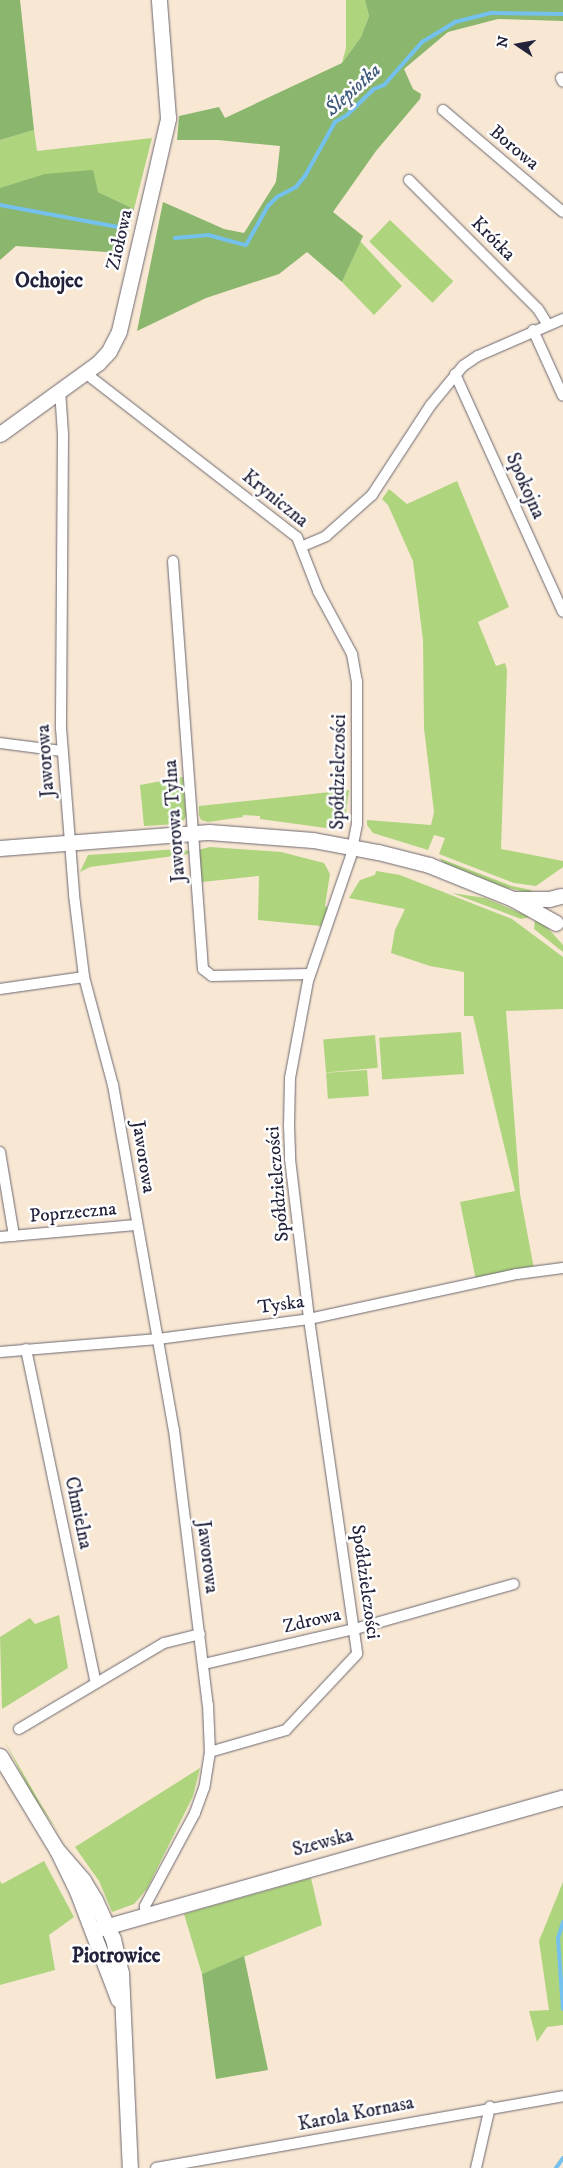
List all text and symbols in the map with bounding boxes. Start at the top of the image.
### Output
north arrow [493,20,543,70]
text: N [493,34,513,49]
water label: Ślepiotka [320,59,386,121]
street label: Borowa [485,121,543,175]
street label: Ziołowa [102,208,138,272]
street label: Krótka [466,212,520,266]
district label: Ochojec [15,268,83,294]
street label: Spokojna [500,450,550,522]
street label: Kryniczna [237,465,313,533]
street label: Spółdzielczości [327,714,351,830]
street label: Jaworowa [32,724,60,798]
street label: Jaworowa Tylna [159,759,191,883]
street label: Jaworowa [126,1119,160,1195]
street label: Spółdzielczości [262,1125,294,1243]
street label: Poprzeczna [29,1198,117,1228]
street label: Tyska [256,1290,306,1320]
street label: Chmielna [59,1475,97,1551]
street label: Jaworowa [191,1519,223,1595]
street label: Spółdzielczości [346,1523,384,1641]
street label: Zdrowa [281,1603,343,1639]
street label: Szewska [290,1824,356,1862]
district label: Piotrowice [71,1943,161,1969]
street label: Karola Kornasa [296,2092,416,2136]

